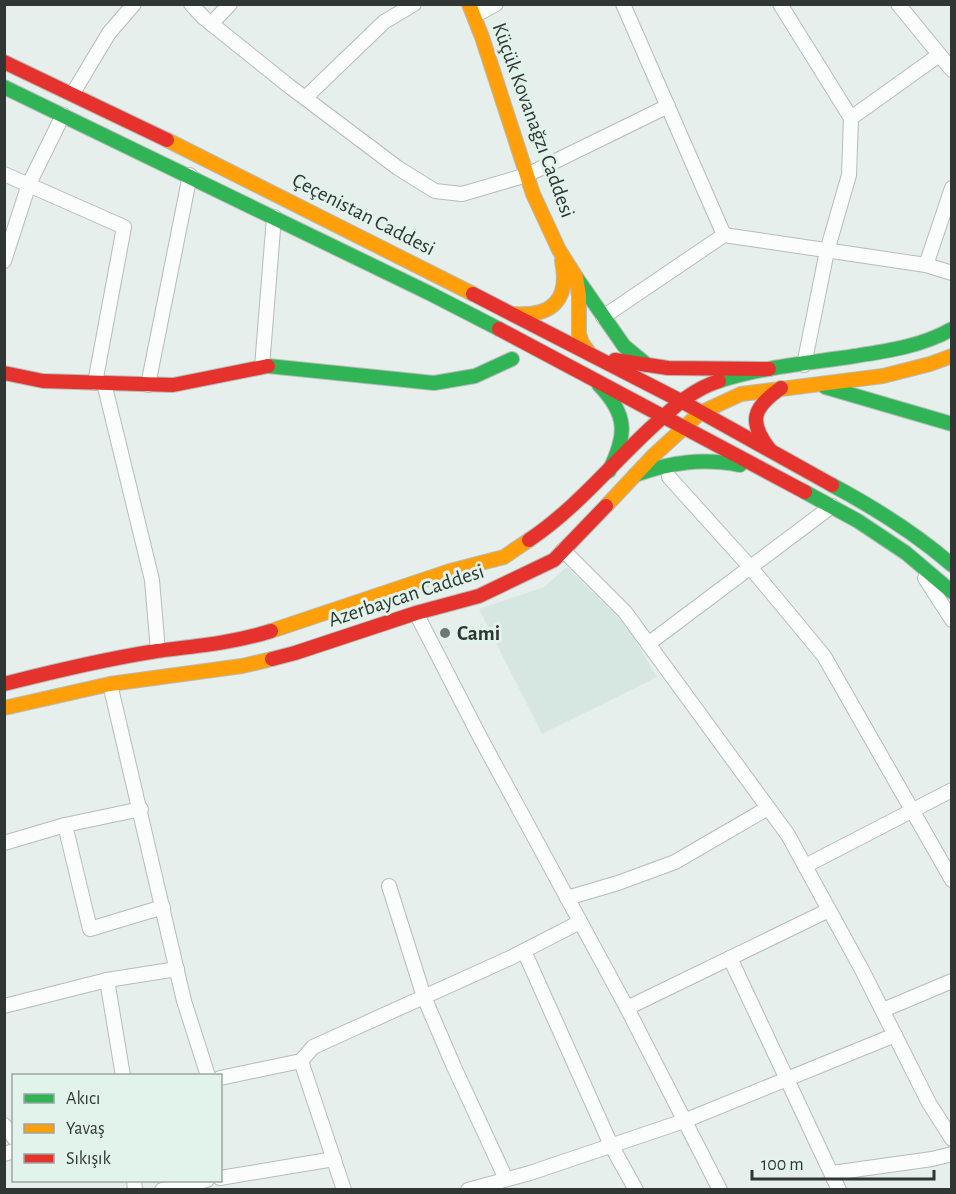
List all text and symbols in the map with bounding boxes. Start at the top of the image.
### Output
street label: Küçük Kovanağzı Caddesi [489,20,579,220]
street label: Çeçenistan Caddesi [289,169,438,259]
street label: Azerbaycan Caddesi [326,560,487,631]
place label: Cami [457,623,500,644]
marker: Cami [438,626,452,640]
legend [12,1074,222,1182]
text: Akıcı [66,1090,100,1108]
text: Yavaş [66,1120,105,1138]
scale bar [752,1143,934,1181]
text: Sıkışık [66,1150,111,1168]
text: 100 m [761,1156,804,1174]

